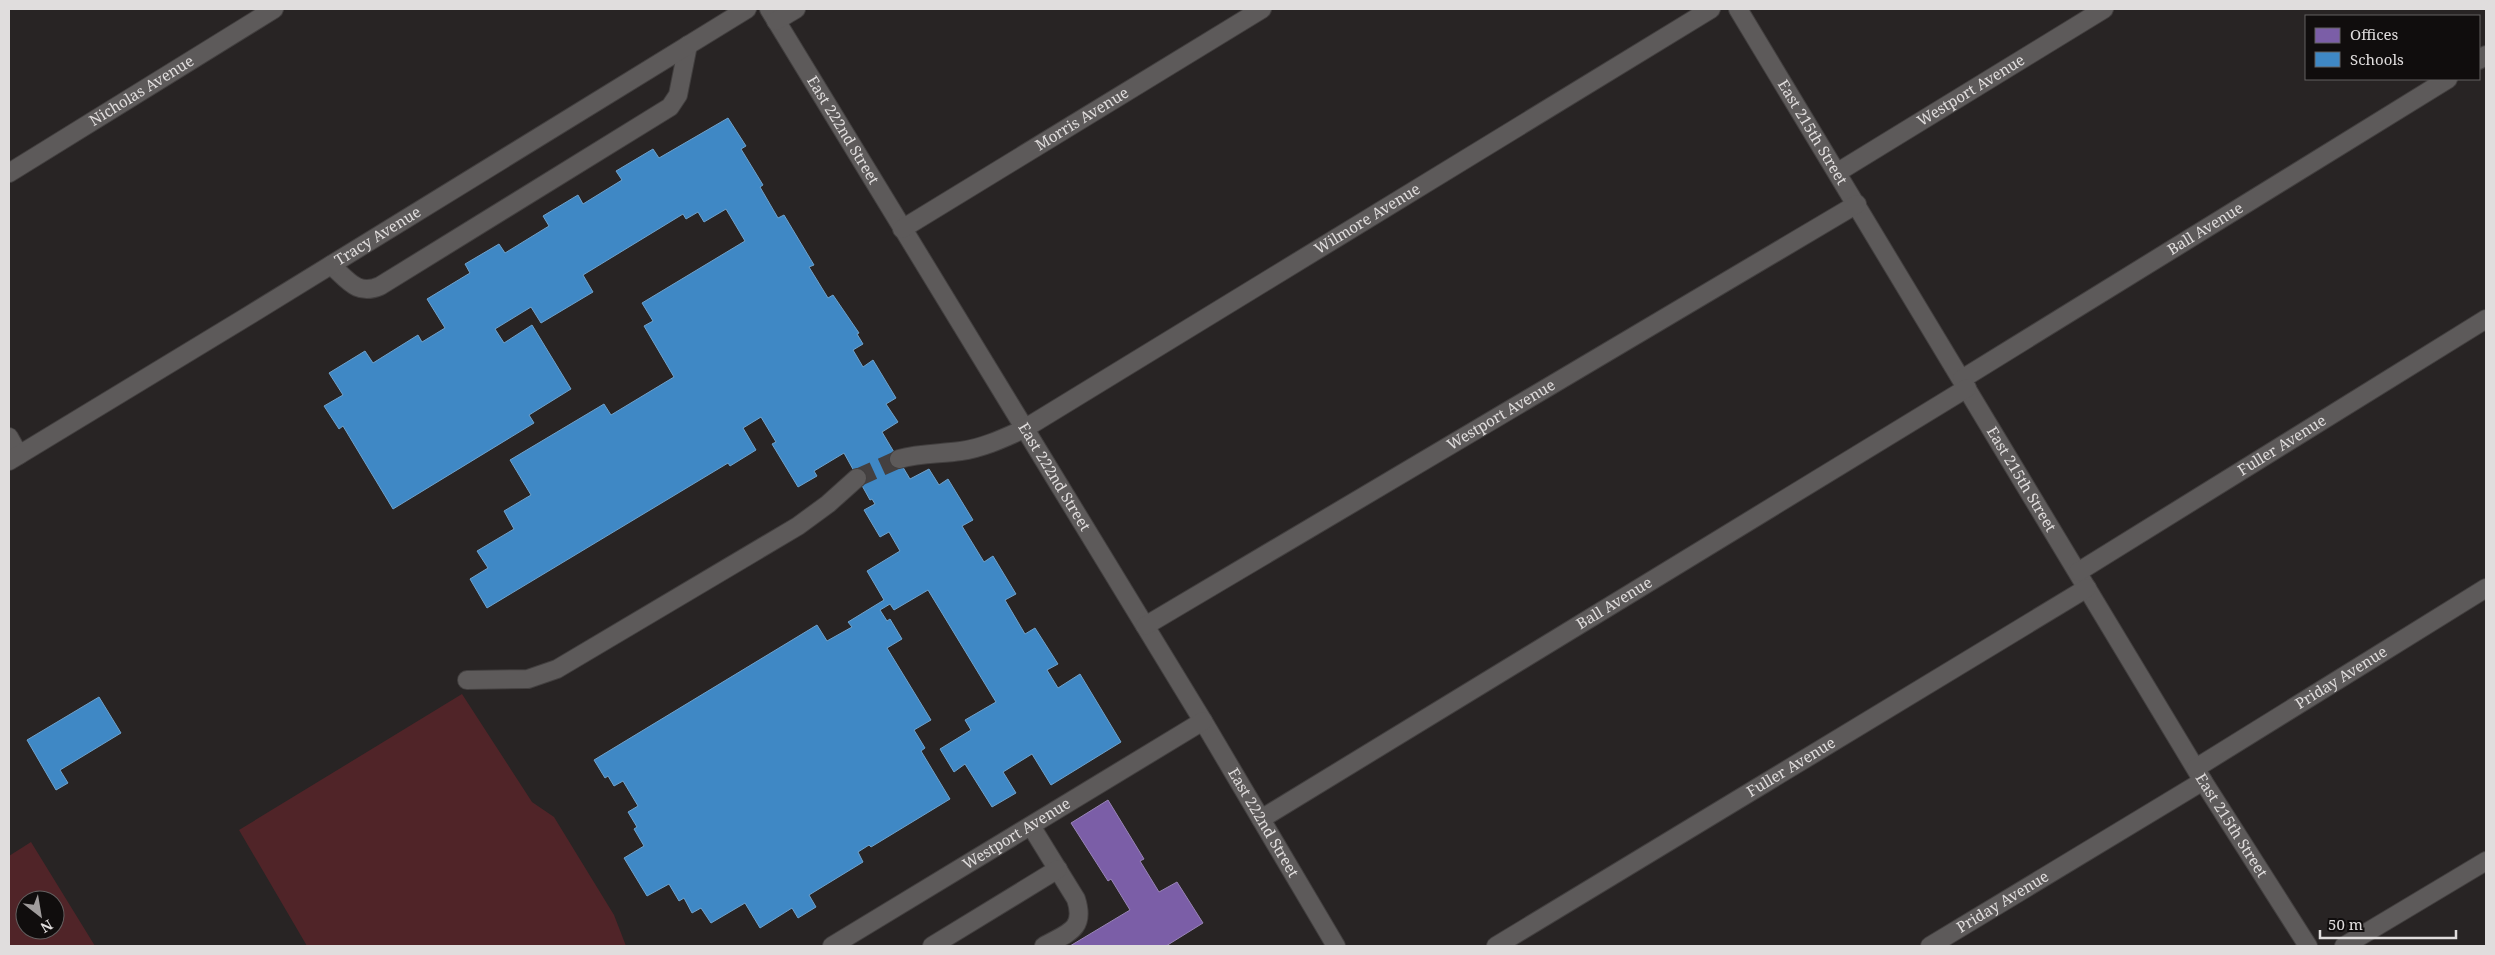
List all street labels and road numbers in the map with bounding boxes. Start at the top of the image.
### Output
street label: Westport Avenue [1913,49,2028,130]
street label: Nicholas Avenue [85,50,197,130]
street label: East 222nd Street [803,72,884,188]
street label: East 215th Street [1774,75,1853,188]
street label: Morris Avenue [1031,82,1132,154]
street label: Wilmore Avenue [1310,178,1424,258]
street label: Ball Avenue [2163,197,2246,259]
street label: Tracy Avenue [330,201,424,269]
street label: Westport Avenue [1443,374,1559,454]
street label: Fuller Avenue [2234,410,2329,480]
street label: East 222nd Street [1014,418,1096,534]
street label: East 215th Street [1983,422,2062,535]
street label: Ball Avenue [1572,572,1655,633]
street label: Priday Avenue [2291,641,2390,713]
street label: Fuller Avenue [1742,732,1839,801]
street label: East 222nd Street [1224,764,1304,881]
street label: East 215th Street [2192,769,2273,881]
street label: Westport Avenue [959,793,1074,873]
street label: Priday Avenue [1952,866,2052,937]

